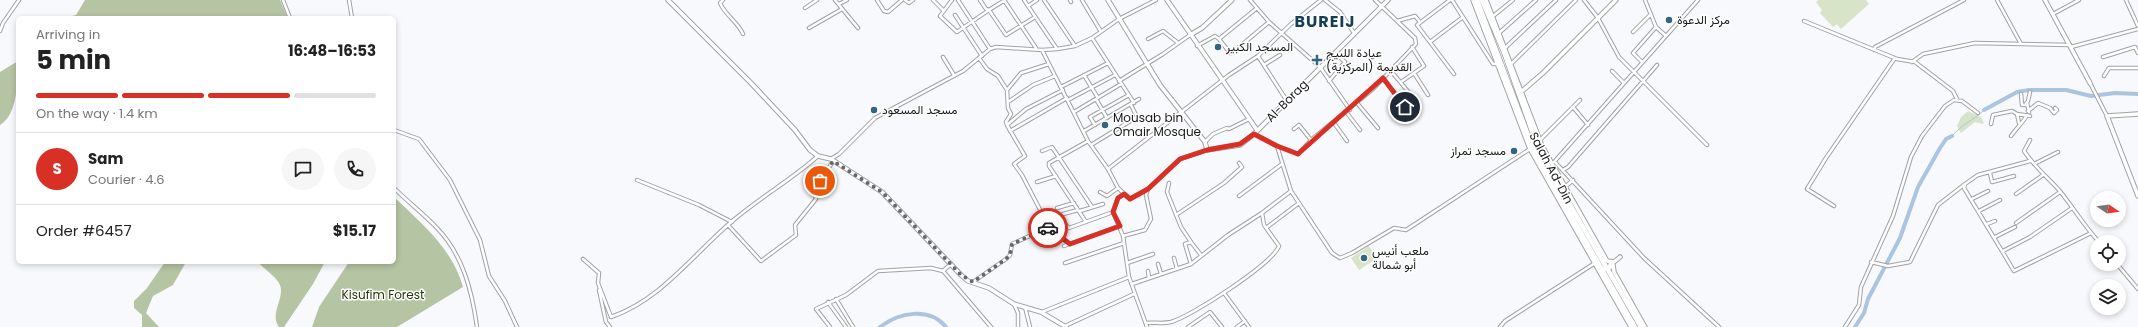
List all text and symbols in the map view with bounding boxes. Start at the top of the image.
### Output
district label: BUREIJ [1295,10,1355,33]
place label: مركز الدعوة [1677,11,1730,28]
marker: مركز الدعوة [1664,15,1674,25]
text: Arriving in [36,25,100,44]
place label: المسجد الكبير [1225,38,1293,55]
text: 16:48–16:53 [288,40,376,61]
text: 5 min [36,42,111,78]
marker: المسجد الكبير [1213,42,1223,52]
place label: عيادة اللىيج القديمة (المركزية) [1326,44,1412,75]
marker: عيادة اللىيج القديمة (المركزية) [1311,54,1323,66]
street label: Al-Borag [1262,76,1312,126]
pin [1388,90,1422,124]
icon: home [1394,96,1416,118]
place label: مسجد المسعود [882,101,958,118]
text: On the way · 1.4 km [36,104,158,123]
marker: مسجد المسعود [869,105,879,115]
place label: Mousab bin Omair Mosque [1113,109,1201,140]
marker: Mousab bin Omair Mosque [1100,120,1110,130]
street label: Salah Ad-Din [1525,129,1578,207]
place label: مسجد تمراز [1449,142,1506,159]
marker: مسجد تمراز [1509,146,1519,156]
text: Sam [88,148,123,169]
button: chat [282,148,324,190]
button: phone [334,148,376,190]
text: S [52,158,62,179]
pin [803,164,837,198]
text: Courier · 4.6 [88,170,165,189]
icon: bag [809,170,831,192]
north arrow [2090,191,2126,227]
map controls [2090,191,2126,315]
courier [1028,208,1068,248]
icon: car [1037,217,1059,239]
text: Order #6457 [36,220,132,241]
text: $15.17 [333,220,376,241]
button: locate [2090,235,2126,271]
place label: ملعب أنيس أبو شمالة [1372,242,1429,273]
marker: ملعب أنيس أبو شمالة [1359,253,1369,263]
button: layers [2090,279,2126,315]
park label: Kisufim Forest [342,286,424,303]

